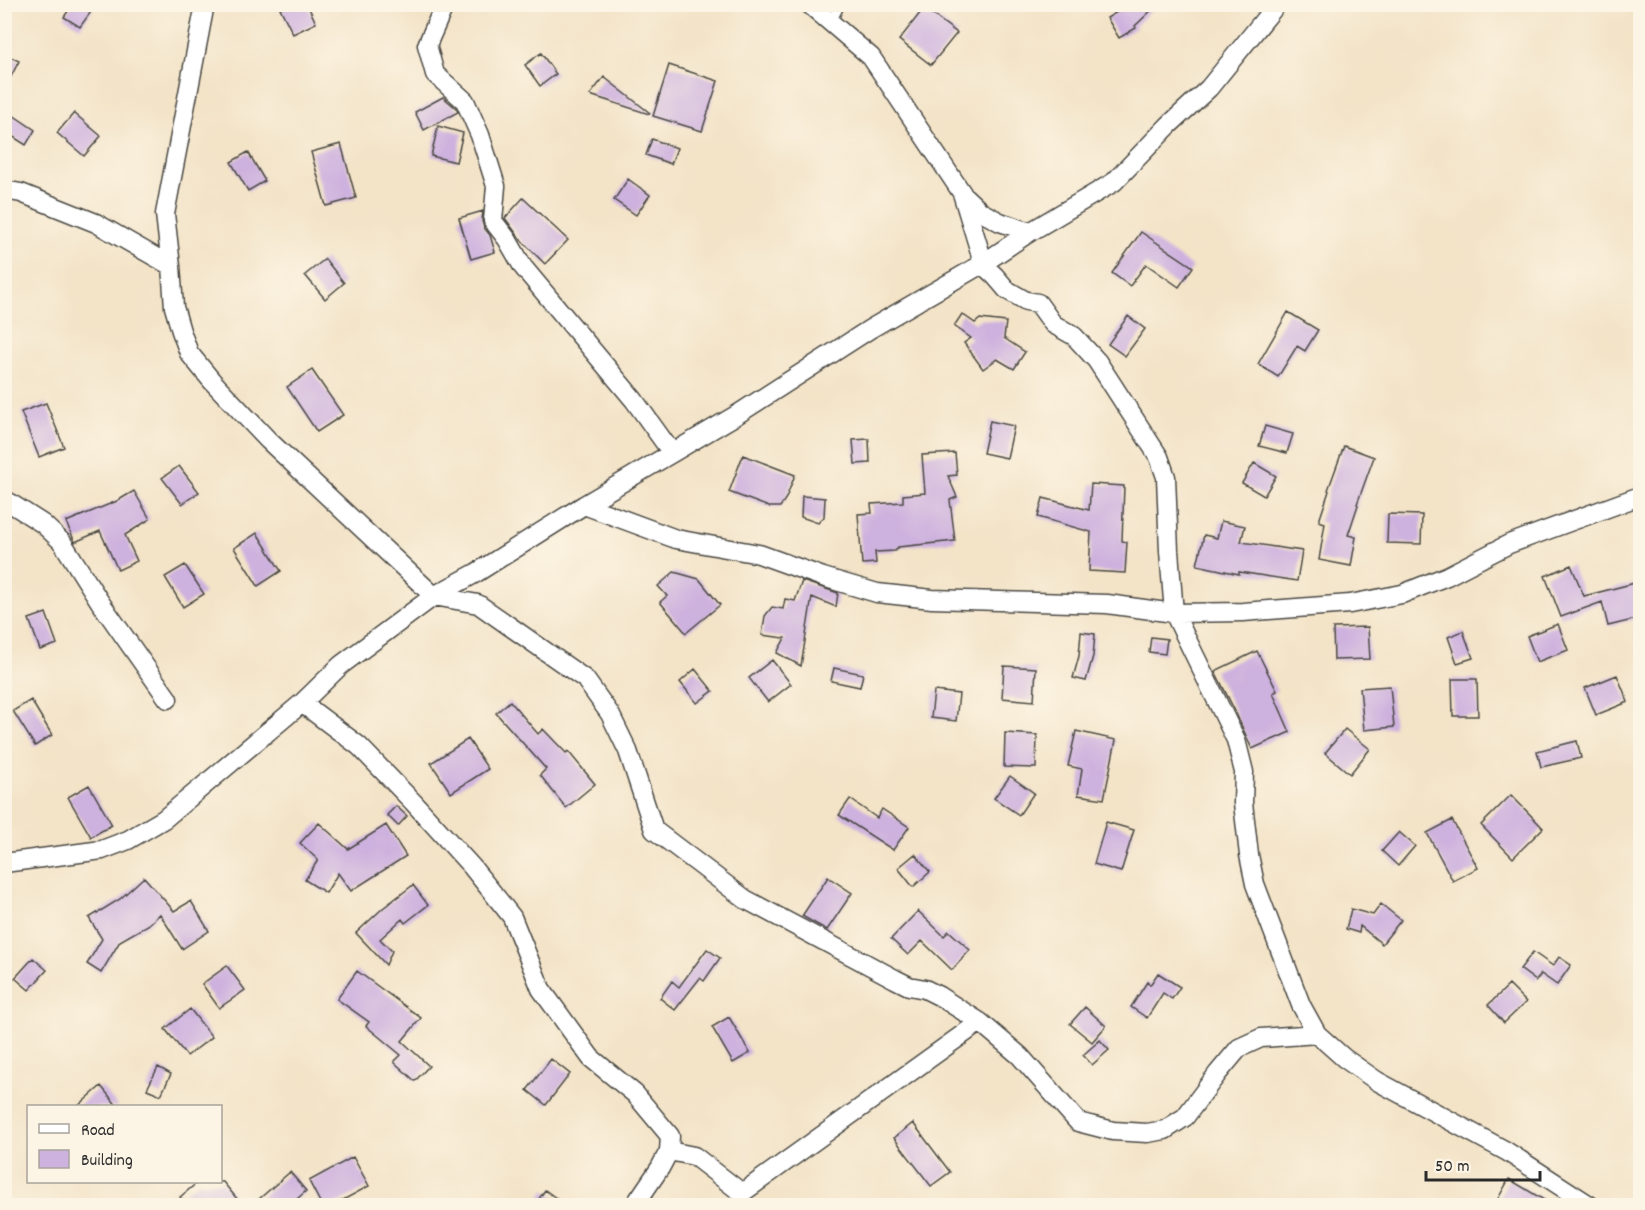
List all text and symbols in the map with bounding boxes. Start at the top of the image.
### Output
legend [27,1105,222,1183]
text: Road [81,1119,115,1144]
scale bar [1426,1144,1540,1182]
text: Building [81,1149,133,1174]
text: 50 m [1435,1155,1470,1180]

